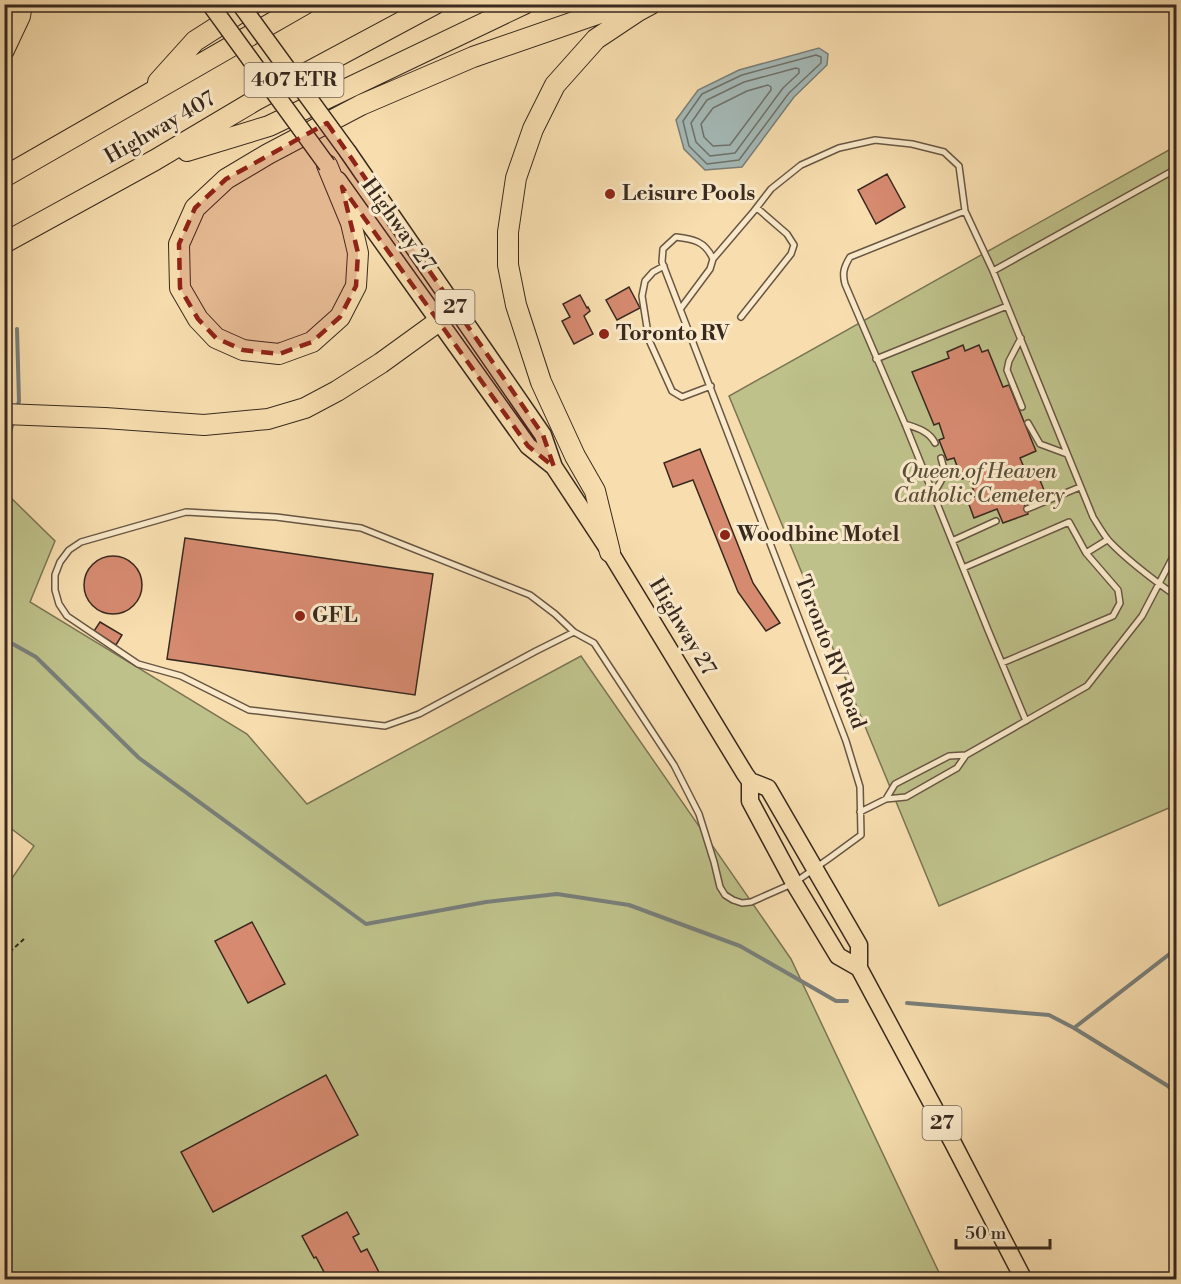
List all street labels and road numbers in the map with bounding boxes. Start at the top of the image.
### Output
road number: 407 ETR [244,63,344,97]
street label: Highway 407 [100,86,220,170]
street label: Highway 27 [355,173,441,277]
road number: 27 [436,290,474,324]
street label: Toronto RV Road [789,571,871,733]
street label: Highway 27 [643,574,721,681]
road number: 27 [922,1106,962,1140]

